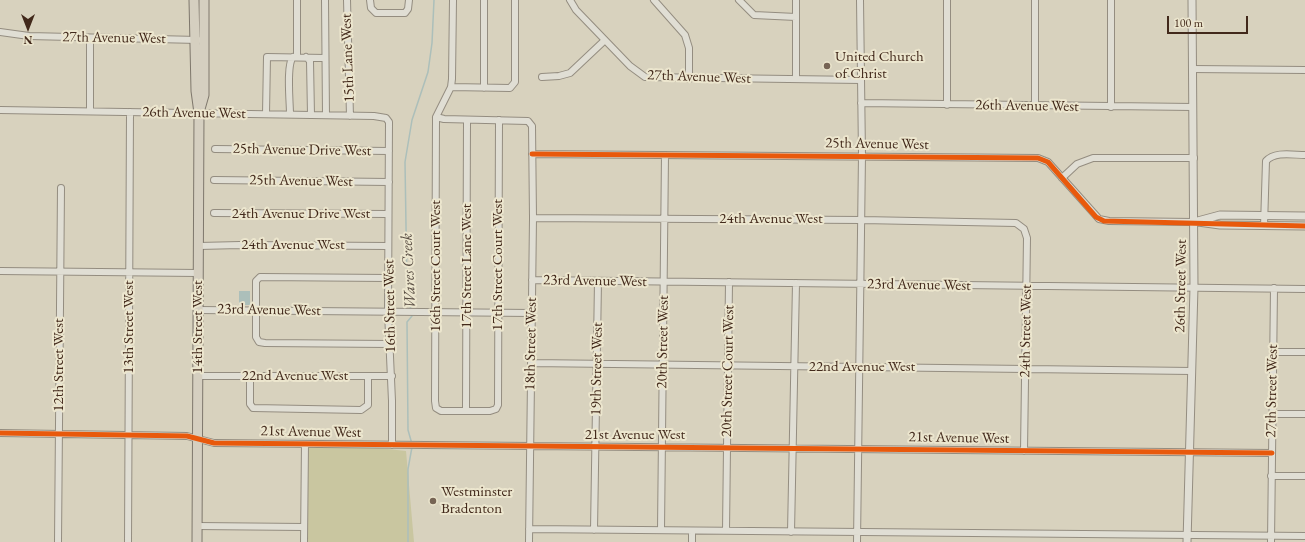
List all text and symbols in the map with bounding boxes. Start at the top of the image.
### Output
north arrow [8,8,48,48]
scale bar [1169,8,1250,34]
street label: 15th Lane West [337,13,359,103]
text: 100 m [1174,15,1203,31]
street label: 27th Avenue West [62,28,166,48]
text: N [24,33,32,47]
place label: United Church of Christ [835,48,924,83]
marker: United Church of Christ [822,61,832,71]
street label: 27th Avenue West [647,66,751,88]
street label: 26th Avenue West [975,96,1079,116]
street label: 26th Avenue West [142,103,246,123]
street label: 25th Avenue West [825,134,929,154]
street label: 25th Avenue Drive West [233,140,371,160]
street label: 25th Avenue West [249,171,353,191]
street label: 17th Street Court West [489,199,507,331]
street label: 16th Street Court West [427,200,445,332]
street label: 17th Street Lane West [458,204,476,328]
street label: 24th Avenue Drive West [232,205,370,223]
street label: 24th Avenue West [719,210,823,228]
water label: Wares Creek [397,233,421,309]
street label: 24th Avenue West [241,236,345,254]
street label: 26th Street West [1171,239,1191,333]
street label: 16th Street West [380,259,400,353]
street label: 23rd Avenue West [543,271,647,291]
street label: 23rd Avenue West [867,275,971,295]
street label: 13th Street West [120,280,138,374]
street label: 14th Street West [189,280,207,374]
street label: 24th Street West [1016,284,1036,378]
street label: 20th Street West [653,295,673,389]
street label: 18th Street West [521,297,541,391]
street label: 23rd Avenue West [217,300,321,320]
street label: 20th Street Court West [718,305,738,437]
street label: 12th Street West [50,318,68,412]
street label: 19th Street West [587,322,607,416]
street label: 27th Street West [1262,344,1282,438]
street label: 22nd Avenue West [809,358,915,376]
street label: 22nd Avenue West [242,367,348,385]
street label: 21st Avenue West [261,422,361,442]
street label: 21st Avenue West [585,426,685,444]
street label: 21st Avenue West [909,428,1009,448]
place label: Westminster Bradenton [441,483,512,518]
marker: Westminster Bradenton [428,496,438,506]

